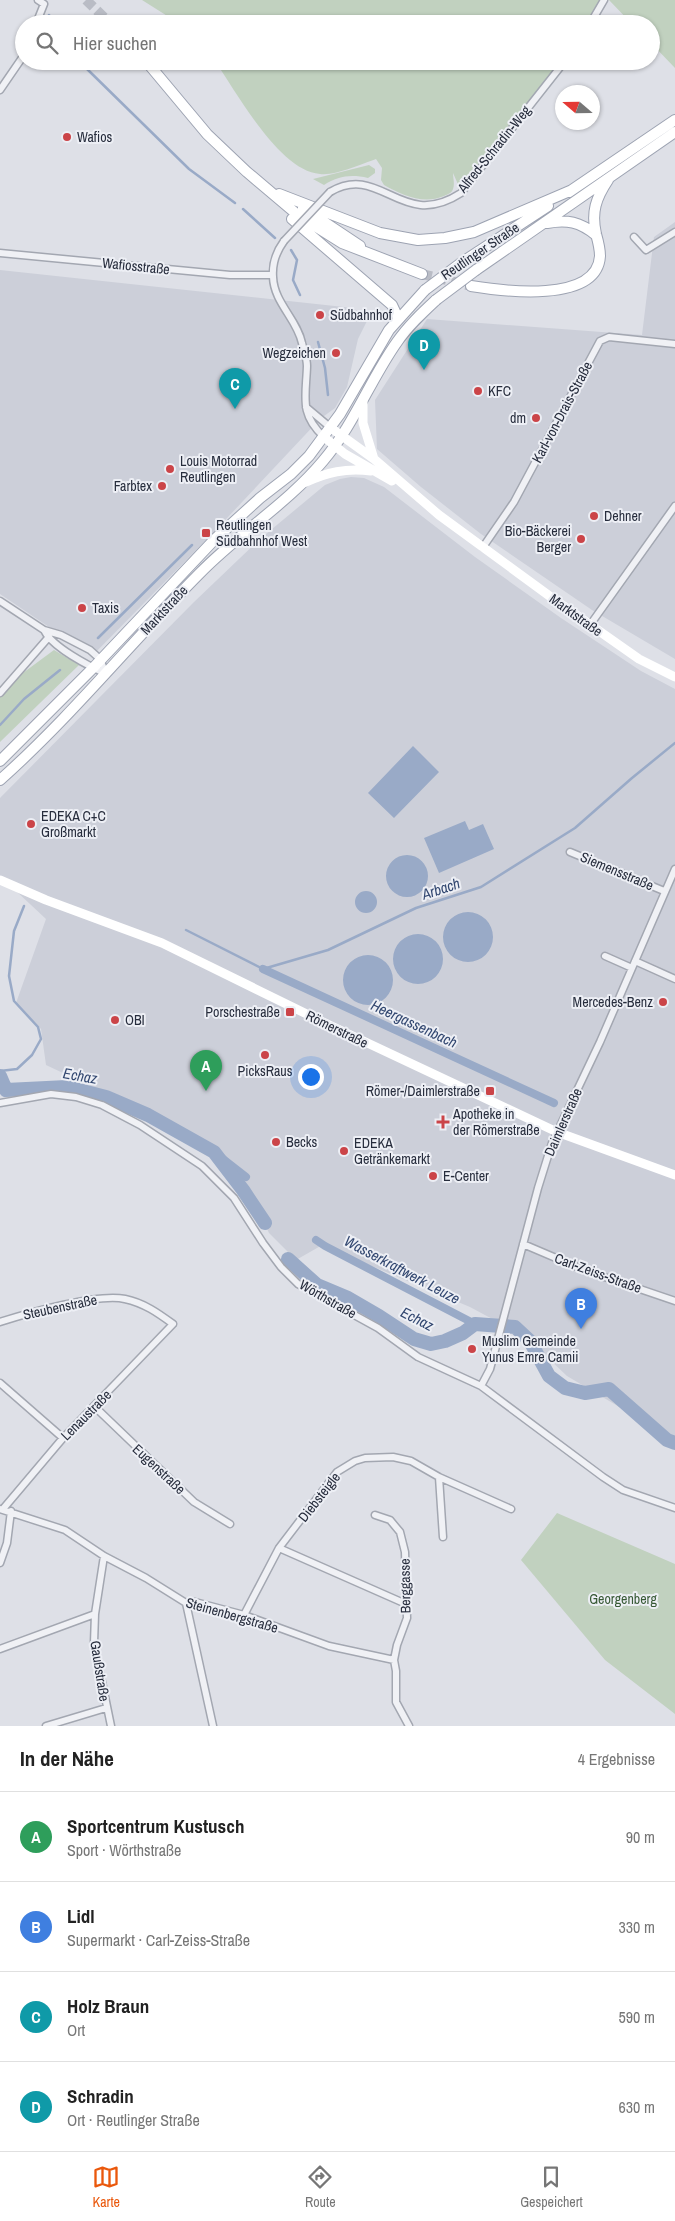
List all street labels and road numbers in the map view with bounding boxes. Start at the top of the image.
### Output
street label: Alfred-Schradin-Weg [453,101,535,197]
street label: Reutlinger Straße [437,218,523,284]
street label: Wafiosstraße [101,254,171,278]
street label: Karl-von-Drais-Straße [528,358,596,466]
street label: Marktstraße [137,581,191,639]
street label: Marktstraße [546,590,606,640]
street label: Siemensstraße [578,848,656,894]
street label: Römerstraße [303,1006,371,1052]
street label: Daimlerstraße [540,1085,586,1159]
street label: Carl-Zeiss-Straße [552,1249,644,1297]
street label: Wörthstraße [296,1275,360,1323]
street label: Steubenstraße [21,1290,99,1324]
street label: Lenaustraße [57,1386,115,1444]
street label: Eugenstraße [129,1440,189,1498]
street label: Diebsteigle [294,1469,344,1525]
street label: Berggasse [396,1558,414,1614]
street label: Steinenbergstraße [184,1593,280,1637]
street label: Gaußstraße [86,1639,114,1703]

